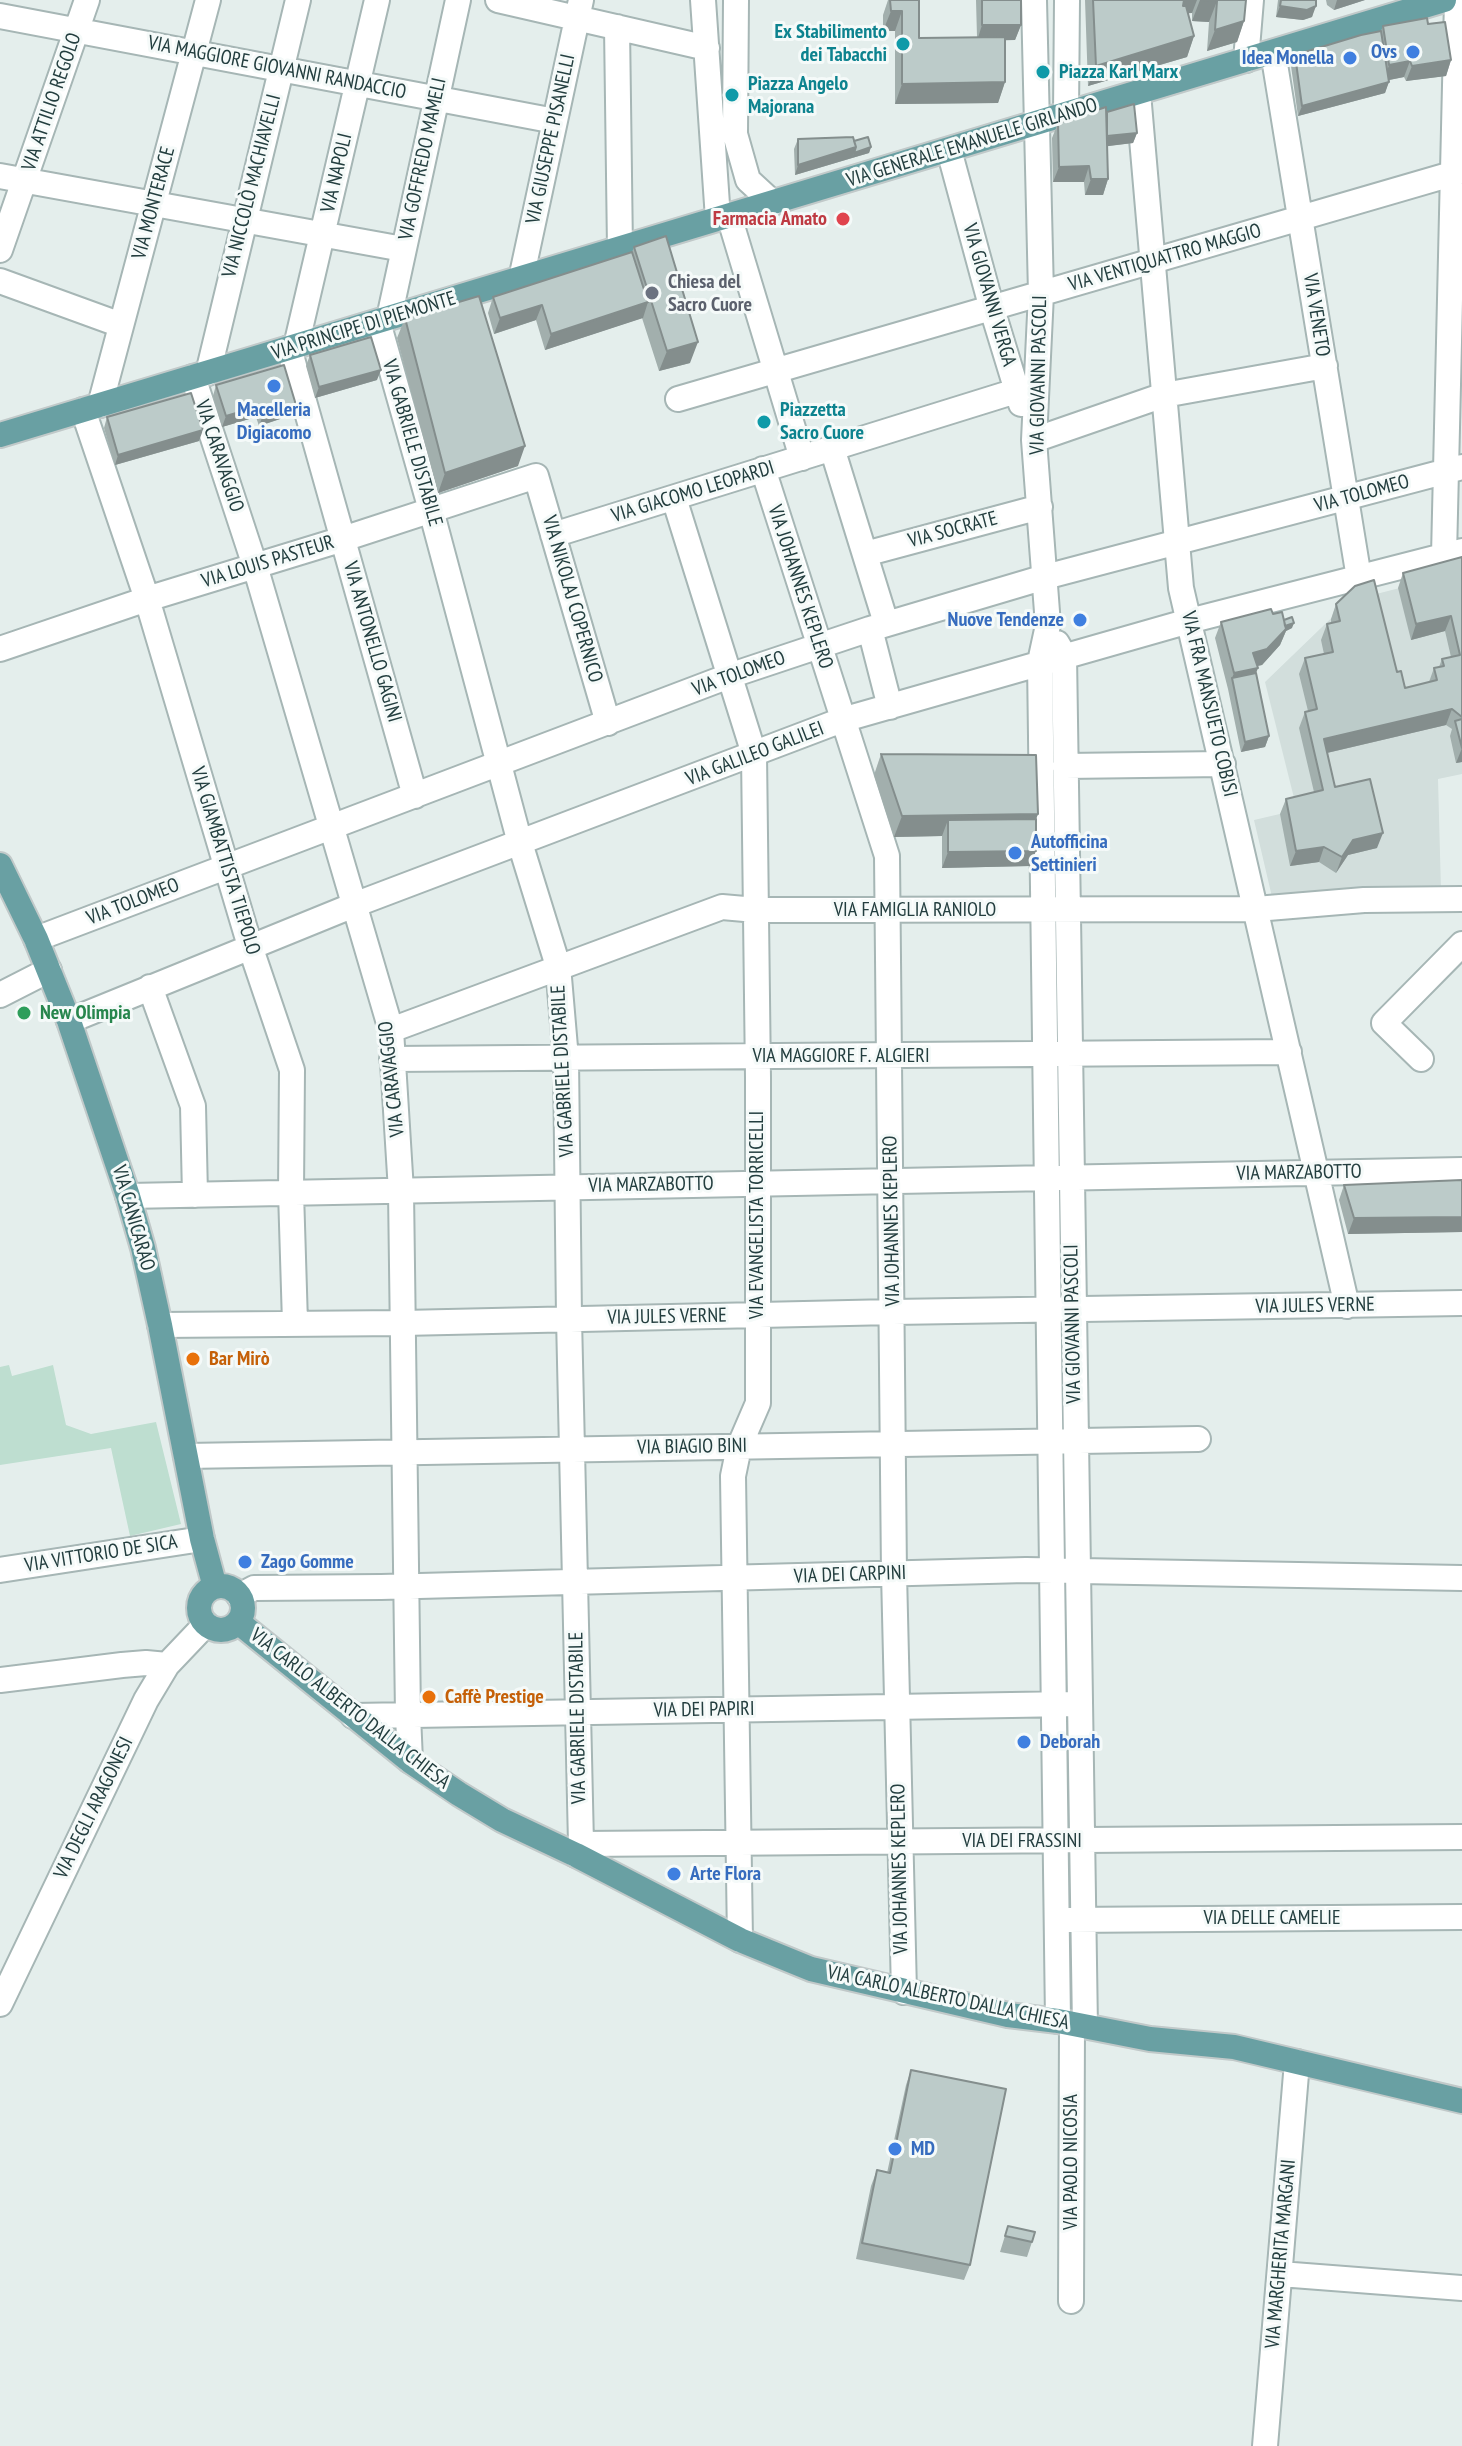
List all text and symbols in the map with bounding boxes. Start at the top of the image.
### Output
place label: Ex Stabilimento dei Tabacchi [774,20,887,67]
street label: VIA ATTILIO REGOLO [17,30,87,174]
street label: VIA MAGGIORE GIOVANNI RANDACCIO [146,31,408,105]
marker: Ex Stabilimento dei Tabacchi [894,35,912,53]
place label: Ovs [1371,40,1397,64]
marker: Ovs [1404,43,1422,61]
place label: Idea Monella [1242,46,1334,70]
marker: Idea Monella [1341,49,1359,67]
street label: VIA GIUSEPPE PISANELLI [521,52,581,226]
place label: Piazza Karl Marx [1059,60,1178,84]
marker: Piazza Karl Marx [1034,63,1052,81]
place label: Piazza Angelo Majorana [748,72,848,119]
street label: VIA GOFFREDO MAMELI [394,76,452,242]
marker: Piazza Angelo Majorana [723,86,741,104]
street label: VIA NICCOLÒ MACHIAVELLI [218,92,286,280]
street label: VIA GENERALE EMANUELE GIRLANDO [844,93,1100,193]
street label: VIA NAPOLI [316,131,358,215]
street label: VIA MONTERACE [127,144,181,262]
place label: Farmacia Amato [713,207,827,231]
marker: Farmacia Amato [834,210,852,228]
street label: VIA VENTIQUATTRO MAGGIO [1066,219,1264,297]
street label: VIA GIOVANNI VERGA [957,221,1021,369]
place label: Chiesa del Sacro Cuore [668,270,752,317]
street label: VIA VENETO [1298,272,1334,358]
marker: Chiesa del Sacro Cuore [643,284,661,302]
street label: VIA PRINCIPE DI PIEMONTE [269,287,459,365]
street label: VIA GIOVANNI PASCOLI [1026,295,1052,455]
street label: VIA GABRIELE DISTABILE [377,357,447,529]
marker: Macelleria Digiacomo [265,377,283,395]
street label: VIA CARAVAGGIO [190,397,248,515]
place label: Macelleria Digiacomo [237,398,311,445]
place label: Piazzetta Sacro Cuore [780,398,864,445]
marker: Piazzetta Sacro Cuore [755,413,773,431]
street label: VIA GIACOMO LEOPARDI [609,456,777,528]
street label: VIA TOLOMEO [1312,470,1412,518]
street label: VIA JOHANNES KEPLERO [762,502,838,672]
street label: VIA SOCRATE [906,507,1000,553]
street label: VIA NIKOLAJ COPERNICO [537,513,607,685]
street label: VIA LOUIS PASTEUR [199,530,337,594]
street label: VIA ANTONELLO GAGINI [338,559,406,725]
place label: Nuove Tendenze [948,608,1064,632]
street label: VIA FRA MANSUETO COBISI [1176,609,1242,799]
marker: Nuove Tendenze [1071,611,1089,629]
street label: VIA TOLOMEO [689,646,789,702]
street label: VIA GALILEO GALILEI [683,717,827,791]
street label: VIA GIAMBATTISTA TIEPOLO [185,764,265,958]
place label: Autofficina Settinieri [1031,830,1108,877]
marker: Autofficina Settinieri [1006,844,1024,862]
street label: VIA TOLOMEO [83,873,183,931]
street label: VIA FAMIGLIA RANIOLO [834,898,996,922]
street label: VIA GABRIELE DISTABILE [547,984,579,1158]
place label: New Olimpia [40,1001,131,1025]
marker: New Olimpia [15,1004,33,1022]
street label: VIA CARAVAGGIO [374,1020,410,1138]
street label: VIA MAGGIORE F. ALGIERI [752,1044,930,1068]
street label: VIA EVANGELISTA TORRICELLI [745,1111,769,1319]
street label: VIA JOHANNES KEPLERO [879,1135,905,1307]
street label: VIA MARZABOTTO [1236,1160,1362,1186]
street label: VIA CANICARAO [107,1163,159,1273]
street label: VIA MARZABOTTO [588,1172,714,1198]
street label: VIA GIOVANNI PASCOLI [1060,1244,1086,1404]
street label: VIA JULES VERNE [1255,1293,1375,1319]
street label: VIA JULES VERNE [607,1304,727,1330]
place label: Bar Mirò [209,1347,270,1371]
marker: Bar Mirò [184,1350,202,1368]
street label: VIA BIAGIO BINI [637,1434,747,1460]
street label: VIA VITTORIO DE SICA [23,1530,179,1578]
place label: Zago Gomme [261,1550,354,1574]
marker: Zago Gomme [236,1553,254,1571]
street label: VIA DEI CARPINI [793,1561,907,1589]
street label: VIA CARLO ALBERTO DALLA CHIESA [245,1624,455,1794]
street label: VIA GABRIELE DISTABILE [564,1632,592,1804]
place label: Caffè Prestige [445,1685,544,1709]
marker: Caffè Prestige [420,1688,438,1706]
street label: VIA DEI PAPIRI [653,1697,755,1723]
place label: Deborah [1040,1730,1100,1754]
street label: VIA DEGLI ARAGONESI [49,1733,139,1883]
marker: Deborah [1015,1733,1033,1751]
street label: VIA JOHANNES KEPLERO [887,1783,913,1955]
street label: VIA DEI FRASSINI [962,1829,1082,1853]
place label: Arte Flora [690,1862,761,1886]
marker: Arte Flora [665,1865,683,1883]
street label: VIA DELLE CAMELIE [1203,1906,1341,1930]
street label: VIA CARLO ALBERTO DALLA CHIESA [825,1961,1071,2035]
street label: VIA PAOLO NICOSIA [1059,2094,1083,2230]
place label: MD [911,2137,935,2161]
marker: MD [886,2140,904,2158]
street label: VIA MARGHERITA MARGANI [1261,2158,1301,2350]

